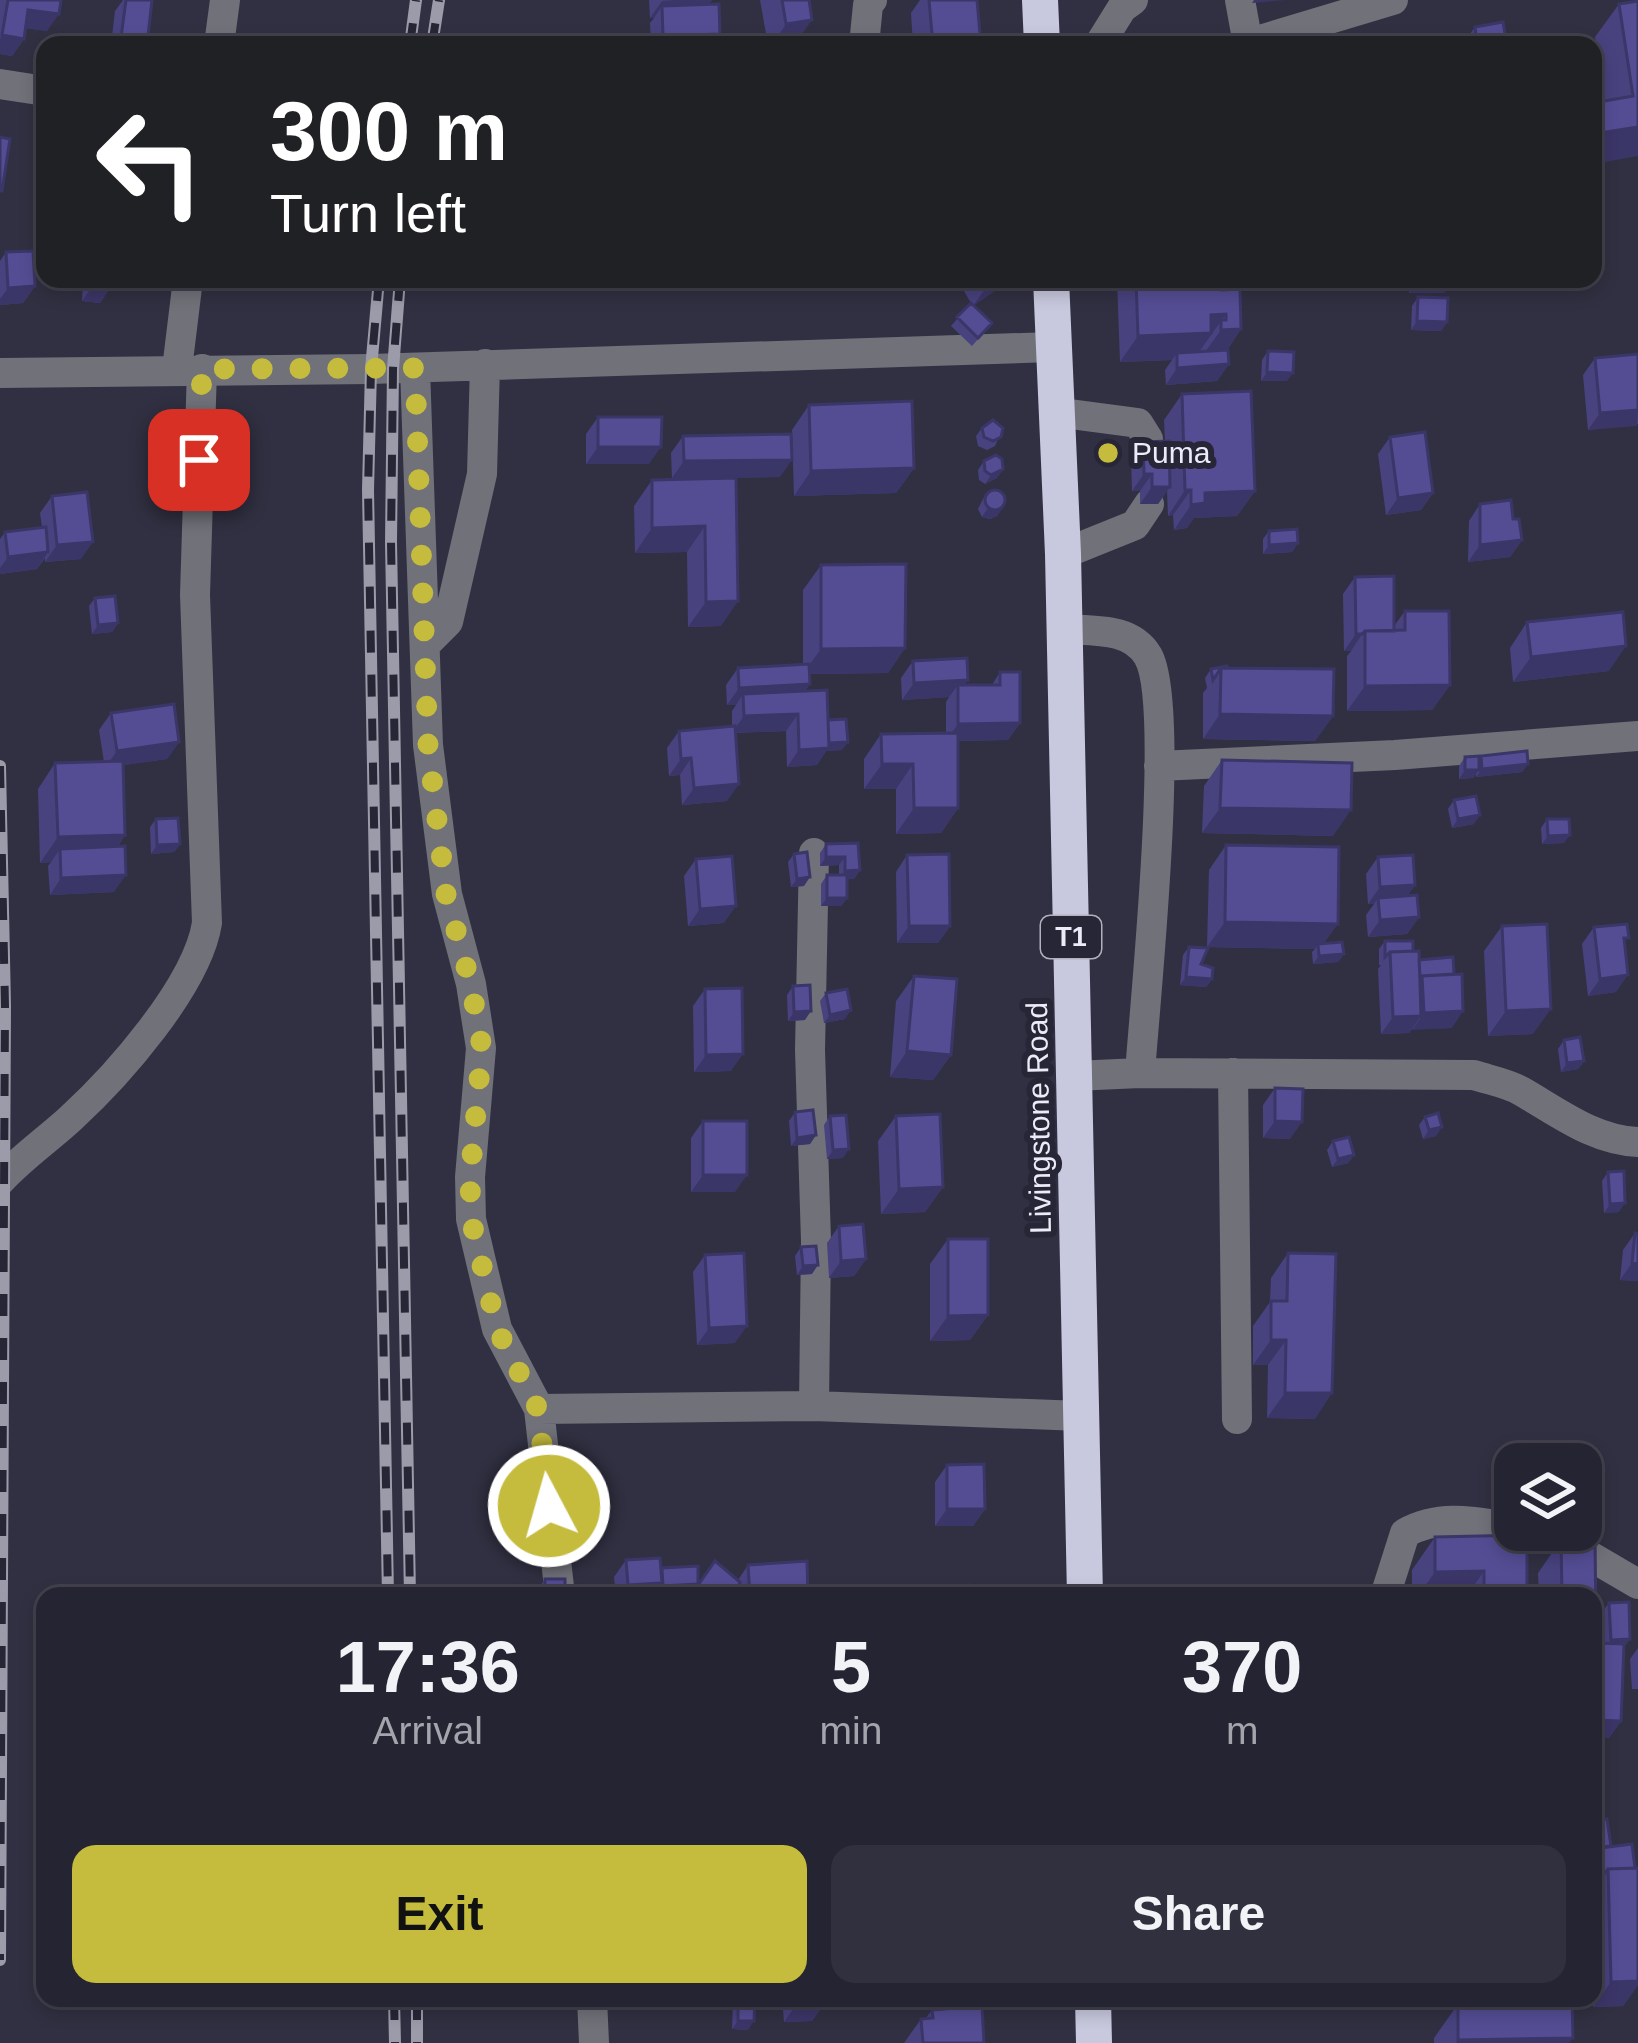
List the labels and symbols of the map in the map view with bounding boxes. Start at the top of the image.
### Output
pin [148,409,250,511]
place label: Puma [1132,436,1211,469]
marker: Puma [1095,440,1121,466]
road number: T1 [1041,916,1101,958]
street label: Livingstone Road [1020,1002,1057,1234]
position arrow [486,1443,612,1569]

